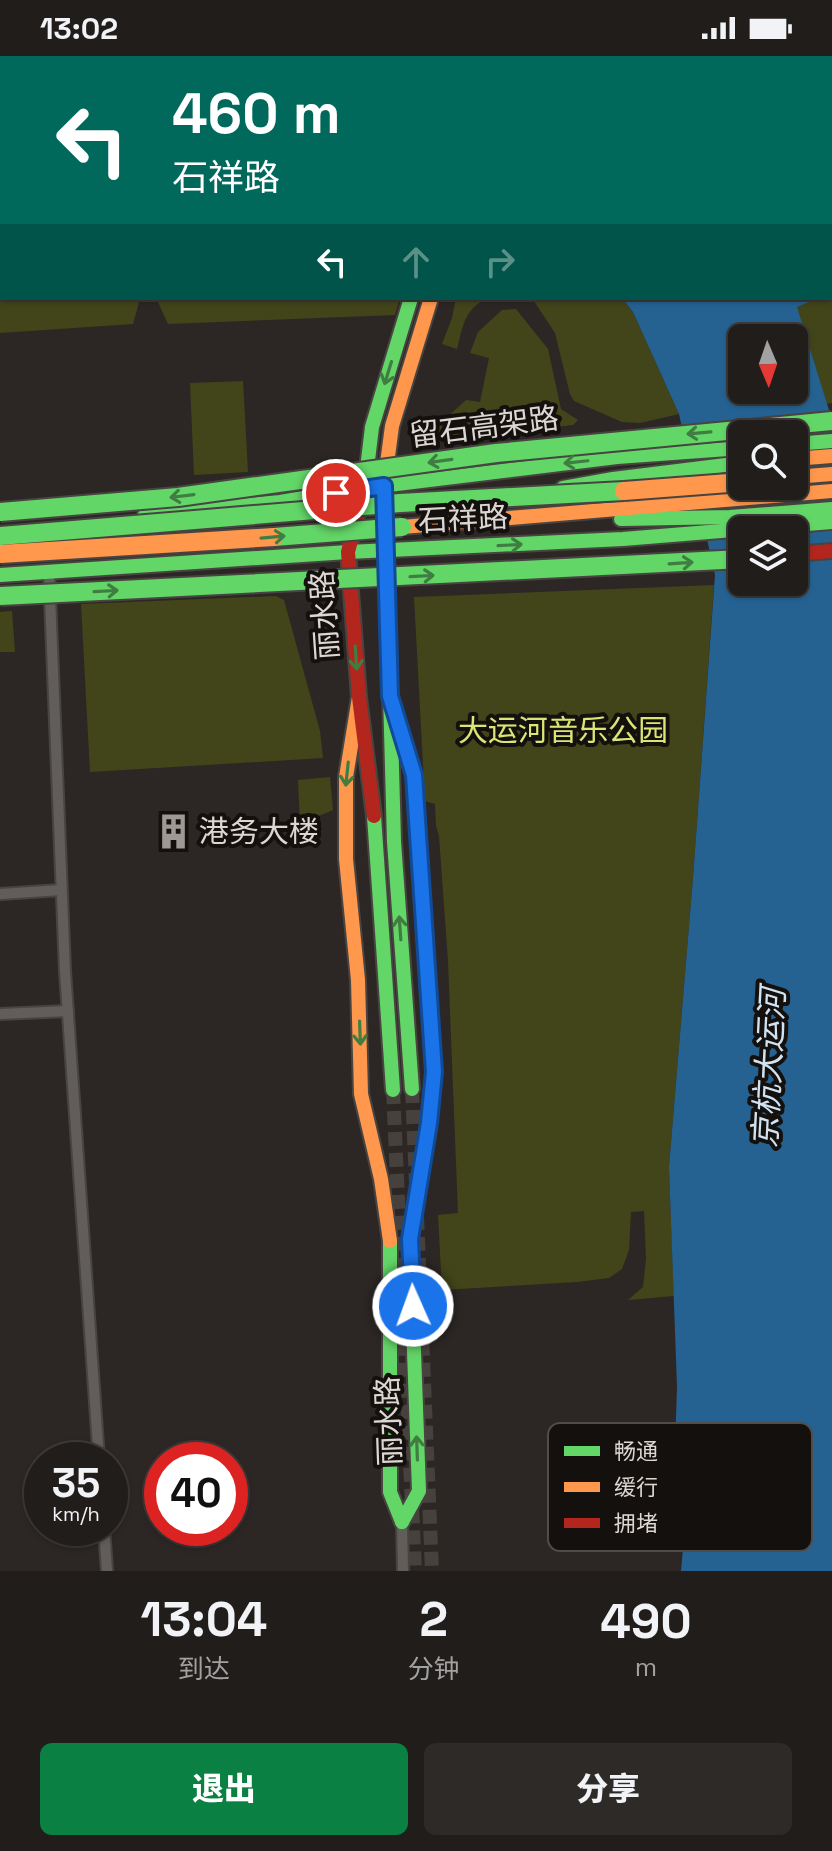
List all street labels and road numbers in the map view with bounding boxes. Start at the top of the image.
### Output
street label: 留石高架路 [407,398,561,455]
street label: 石祥路 [417,497,509,540]
street label: 丽水路 [302,569,347,661]
street label: 丽水路 [367,1375,410,1467]

